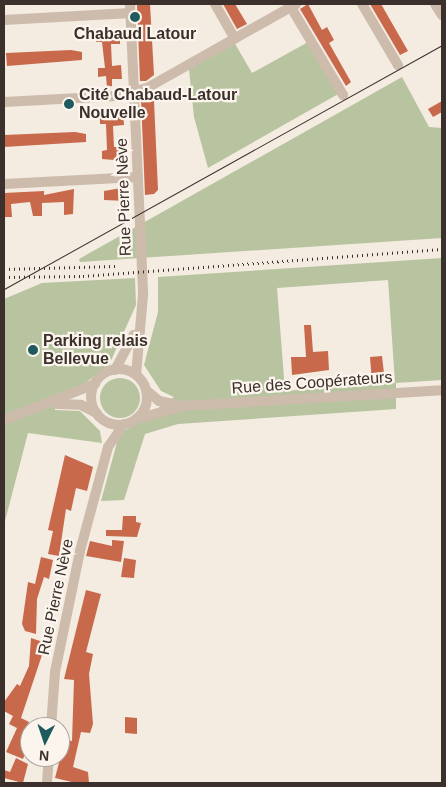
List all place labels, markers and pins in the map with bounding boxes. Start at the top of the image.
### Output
marker: Chabaud Latour [129,11,141,23]
place label: Chabaud Latour [74,24,196,44]
place label: Cité Chabaud-Latour Nouvelle [79,85,237,123]
marker: Cité Chabaud-Latour Nouvelle [63,98,75,110]
place label: Parking relais Bellevue [43,331,148,369]
marker: Parking relais Bellevue [27,344,39,356]

